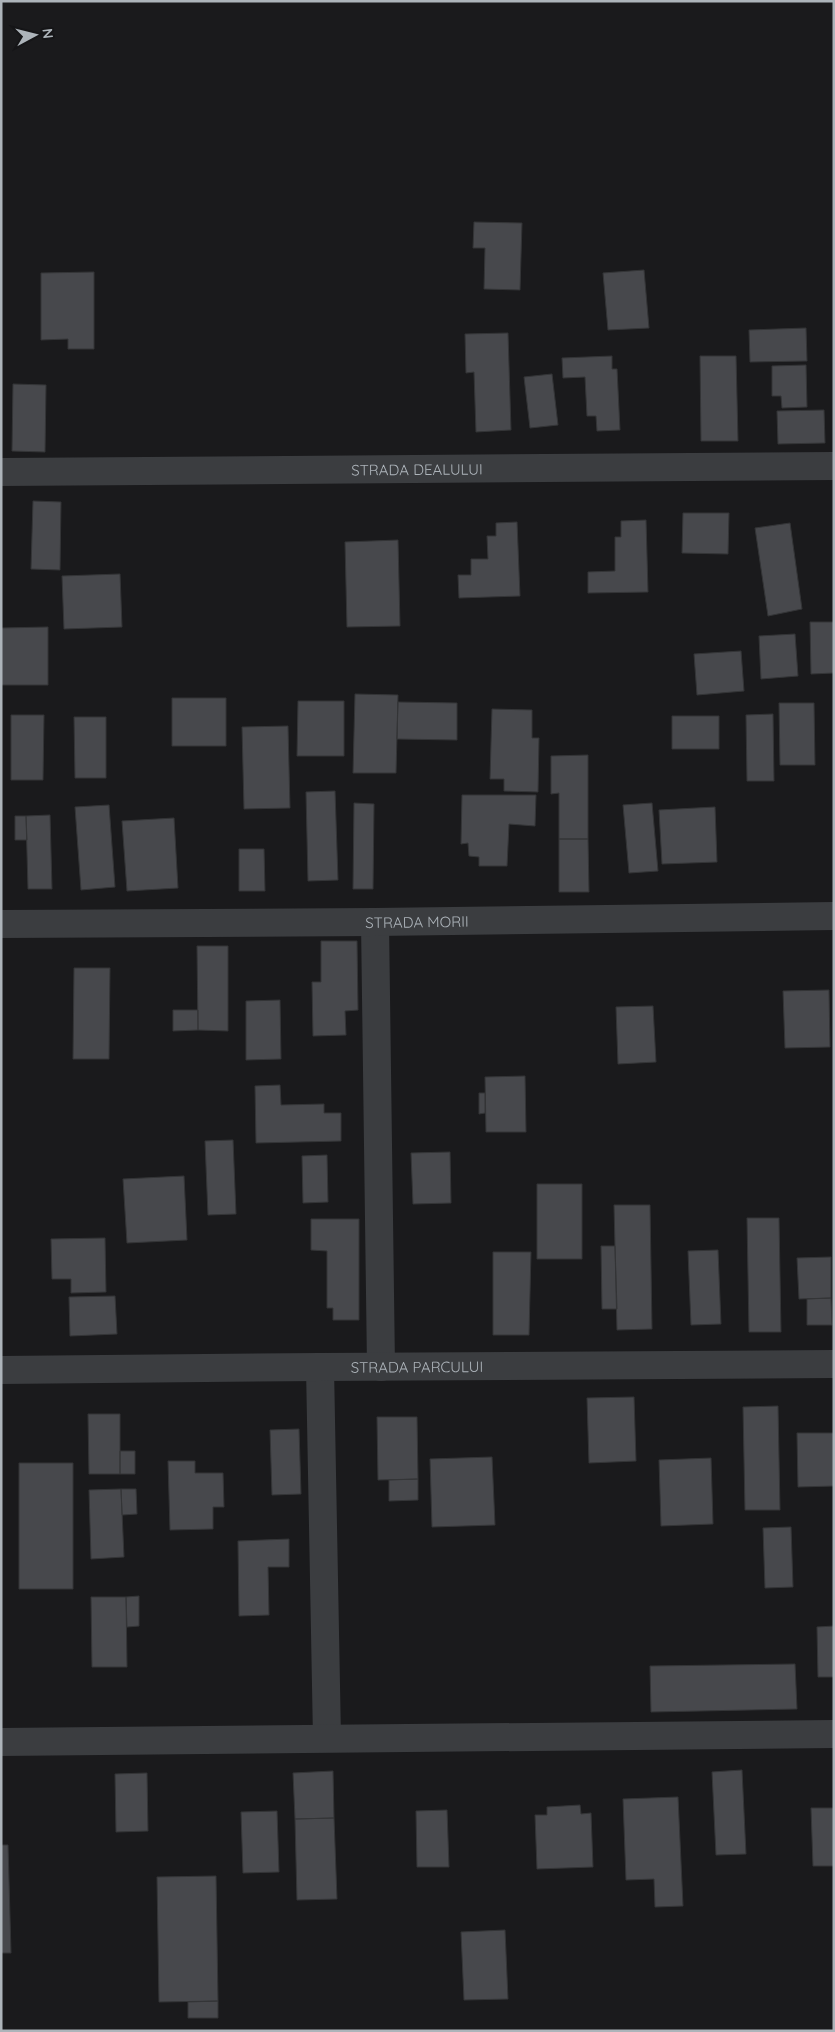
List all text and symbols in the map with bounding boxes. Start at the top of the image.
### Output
north arrow [10,10,60,60]
text: N [38,27,57,40]
street label: STRADA DEALULUI [351,459,483,479]
street label: STRADA MORII [365,911,469,932]
street label: STRADA PARCULUI [351,1357,483,1376]

